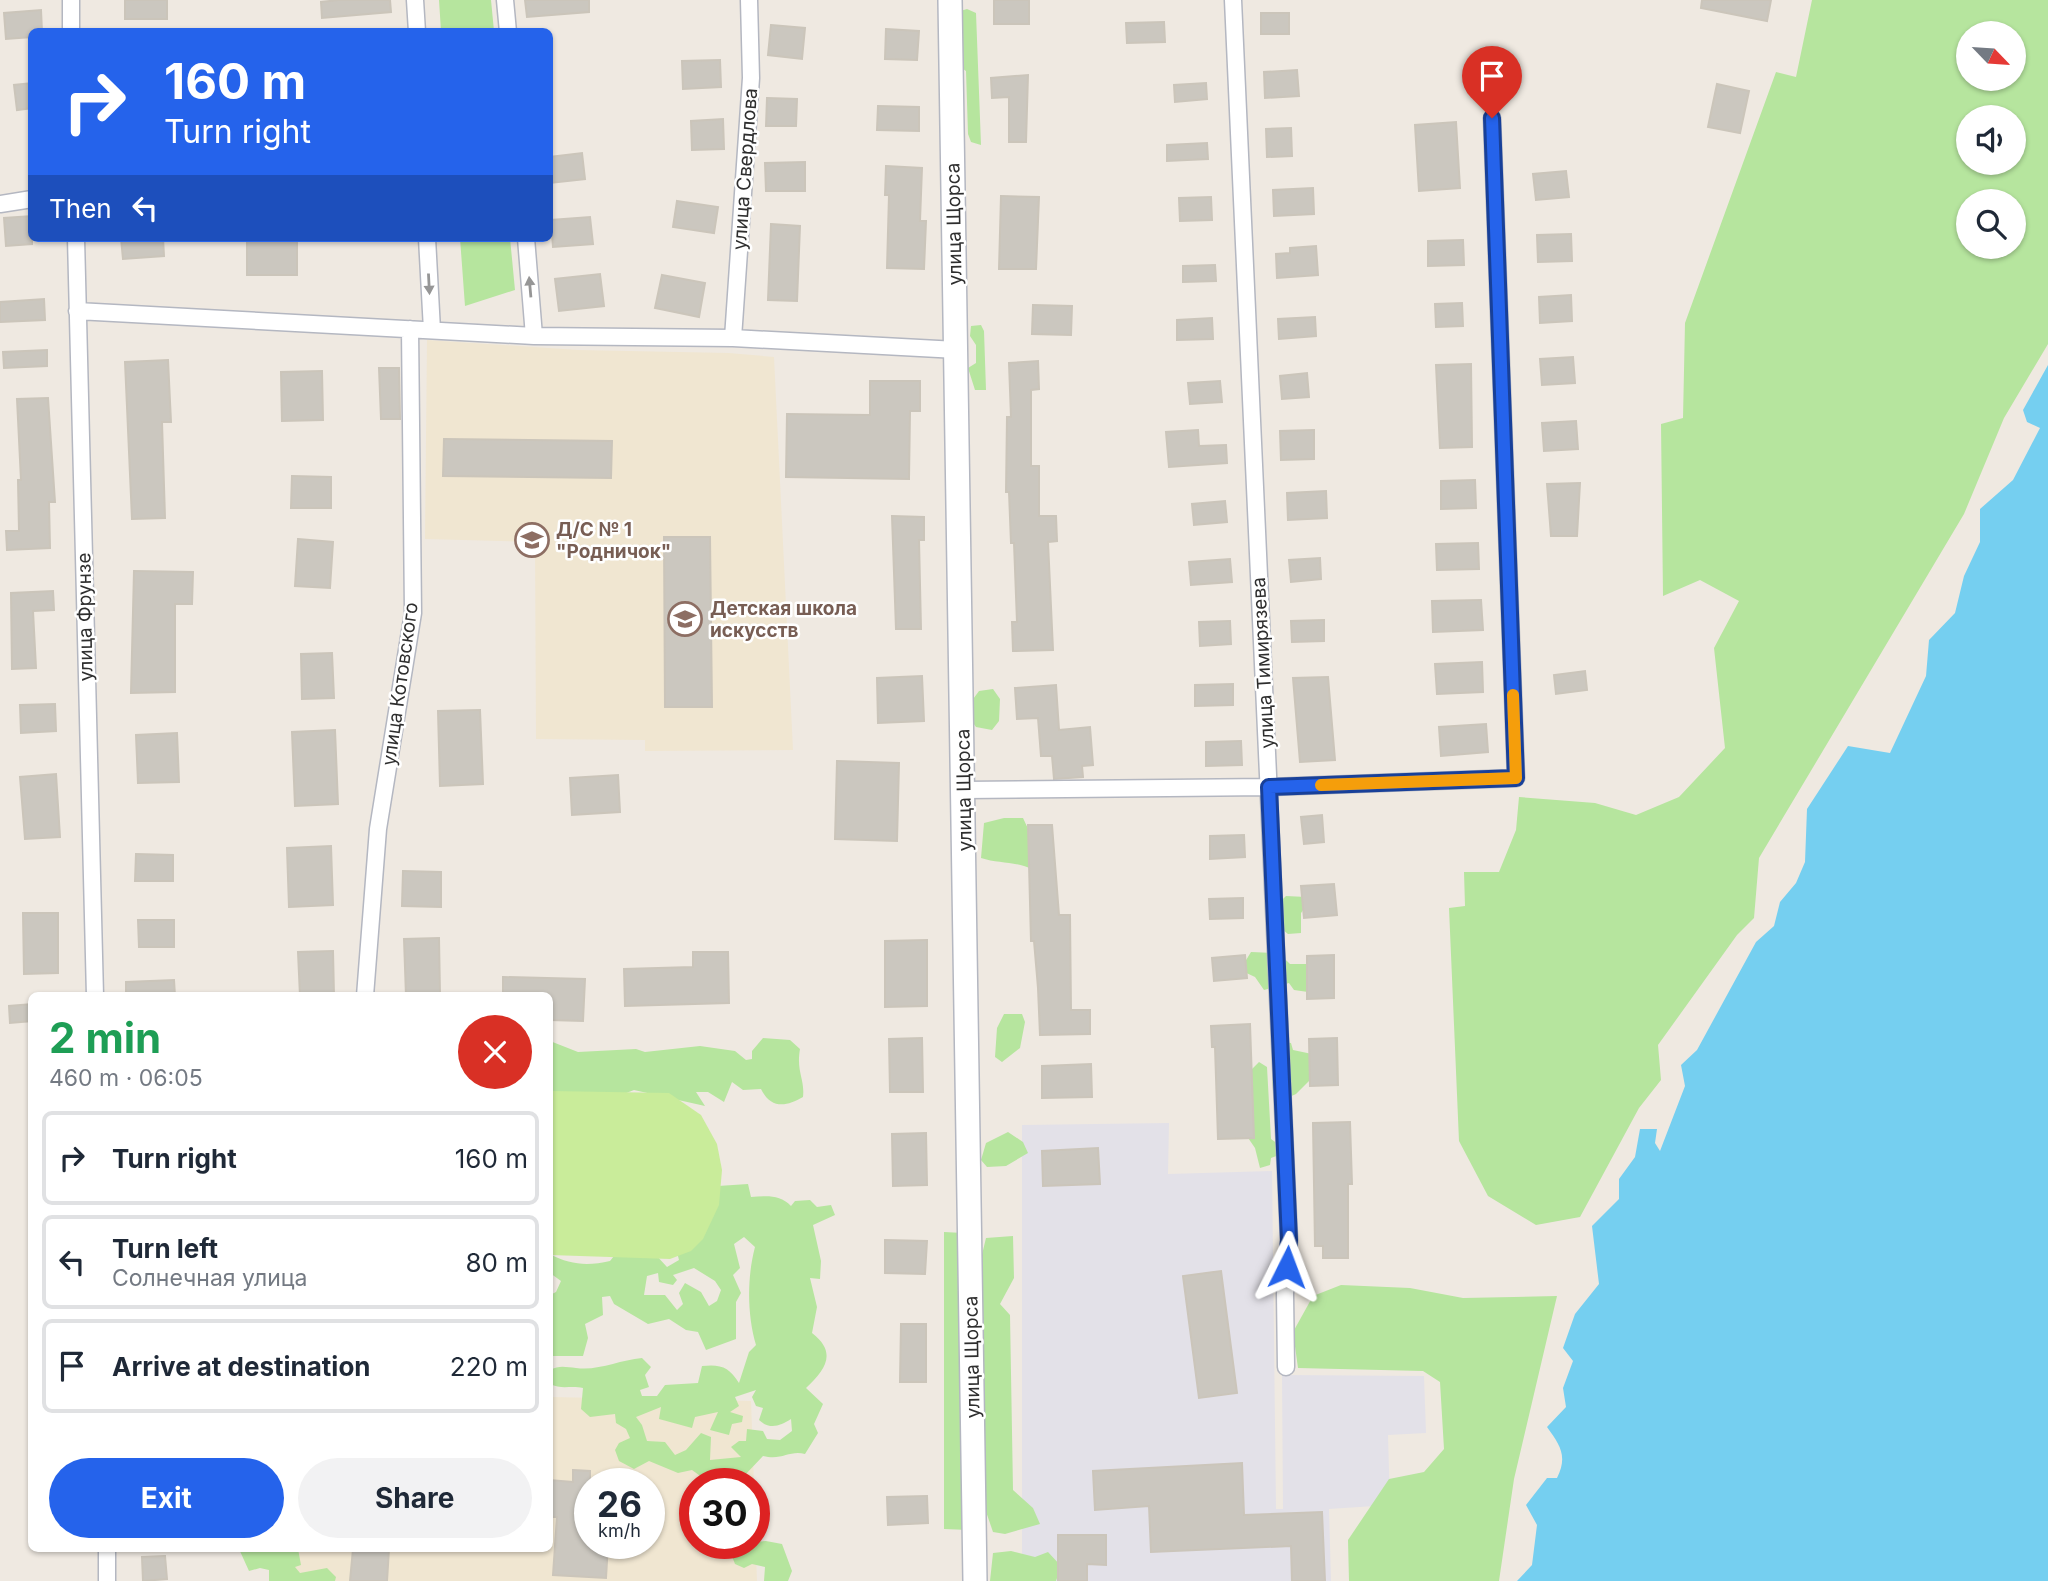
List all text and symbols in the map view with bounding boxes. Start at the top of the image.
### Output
north arrow [1956,21,2026,91]
map controls [1956,21,2026,259]
pin [1462,46,1522,118]
text: 160 m [164,52,306,111]
icon: right [49,56,140,147]
icon: arrive [1473,57,1511,95]
street label: улица Свердлова [728,87,762,251]
button: sound [1956,105,2026,175]
text: Turn right [164,112,311,151]
street label: улица Щорса [941,163,967,285]
icon: left [126,189,164,227]
button: search [1956,189,2026,259]
text: Then [49,193,112,224]
one-way arrow [424,273,435,295]
one-way arrow [524,276,535,298]
place label: Д/С № 1 "Родничок" [556,518,671,563]
school or university icon: Д/С № 1 "Родничок" [513,521,551,559]
street label: улица Фрунзе [72,552,98,682]
street label: улица Тимирязева [1247,577,1279,749]
place label: Детская школа искусств [710,597,857,642]
school or university icon: Детская школа искусств [666,600,704,638]
street label: улица Котовского [377,601,423,767]
street label: улица Щорса [951,729,977,851]
text: 2 min [49,1012,161,1063]
button: close [458,1015,532,1089]
text: 460 m · 06:05 [49,1064,203,1092]
icon: right [53,1139,91,1177]
text: Turn right [112,1143,237,1174]
text: 160 m [455,1143,528,1174]
position arrow [1250,1230,1324,1304]
text: Turn left [112,1233,218,1264]
icon: left [53,1243,91,1281]
text: 80 m [465,1247,528,1278]
text: Солнечная улица [112,1264,307,1292]
street label: улица Щорса [959,1296,985,1418]
icon: arrive [53,1347,91,1385]
text: Arrive at destination [112,1351,371,1382]
text: 220 m [450,1351,528,1382]
button: Exit [49,1458,284,1538]
button: Share [298,1458,532,1538]
speed limit sign: 30 [679,1468,770,1559]
text: 26 [597,1483,642,1525]
text: km/h [598,1520,641,1541]

